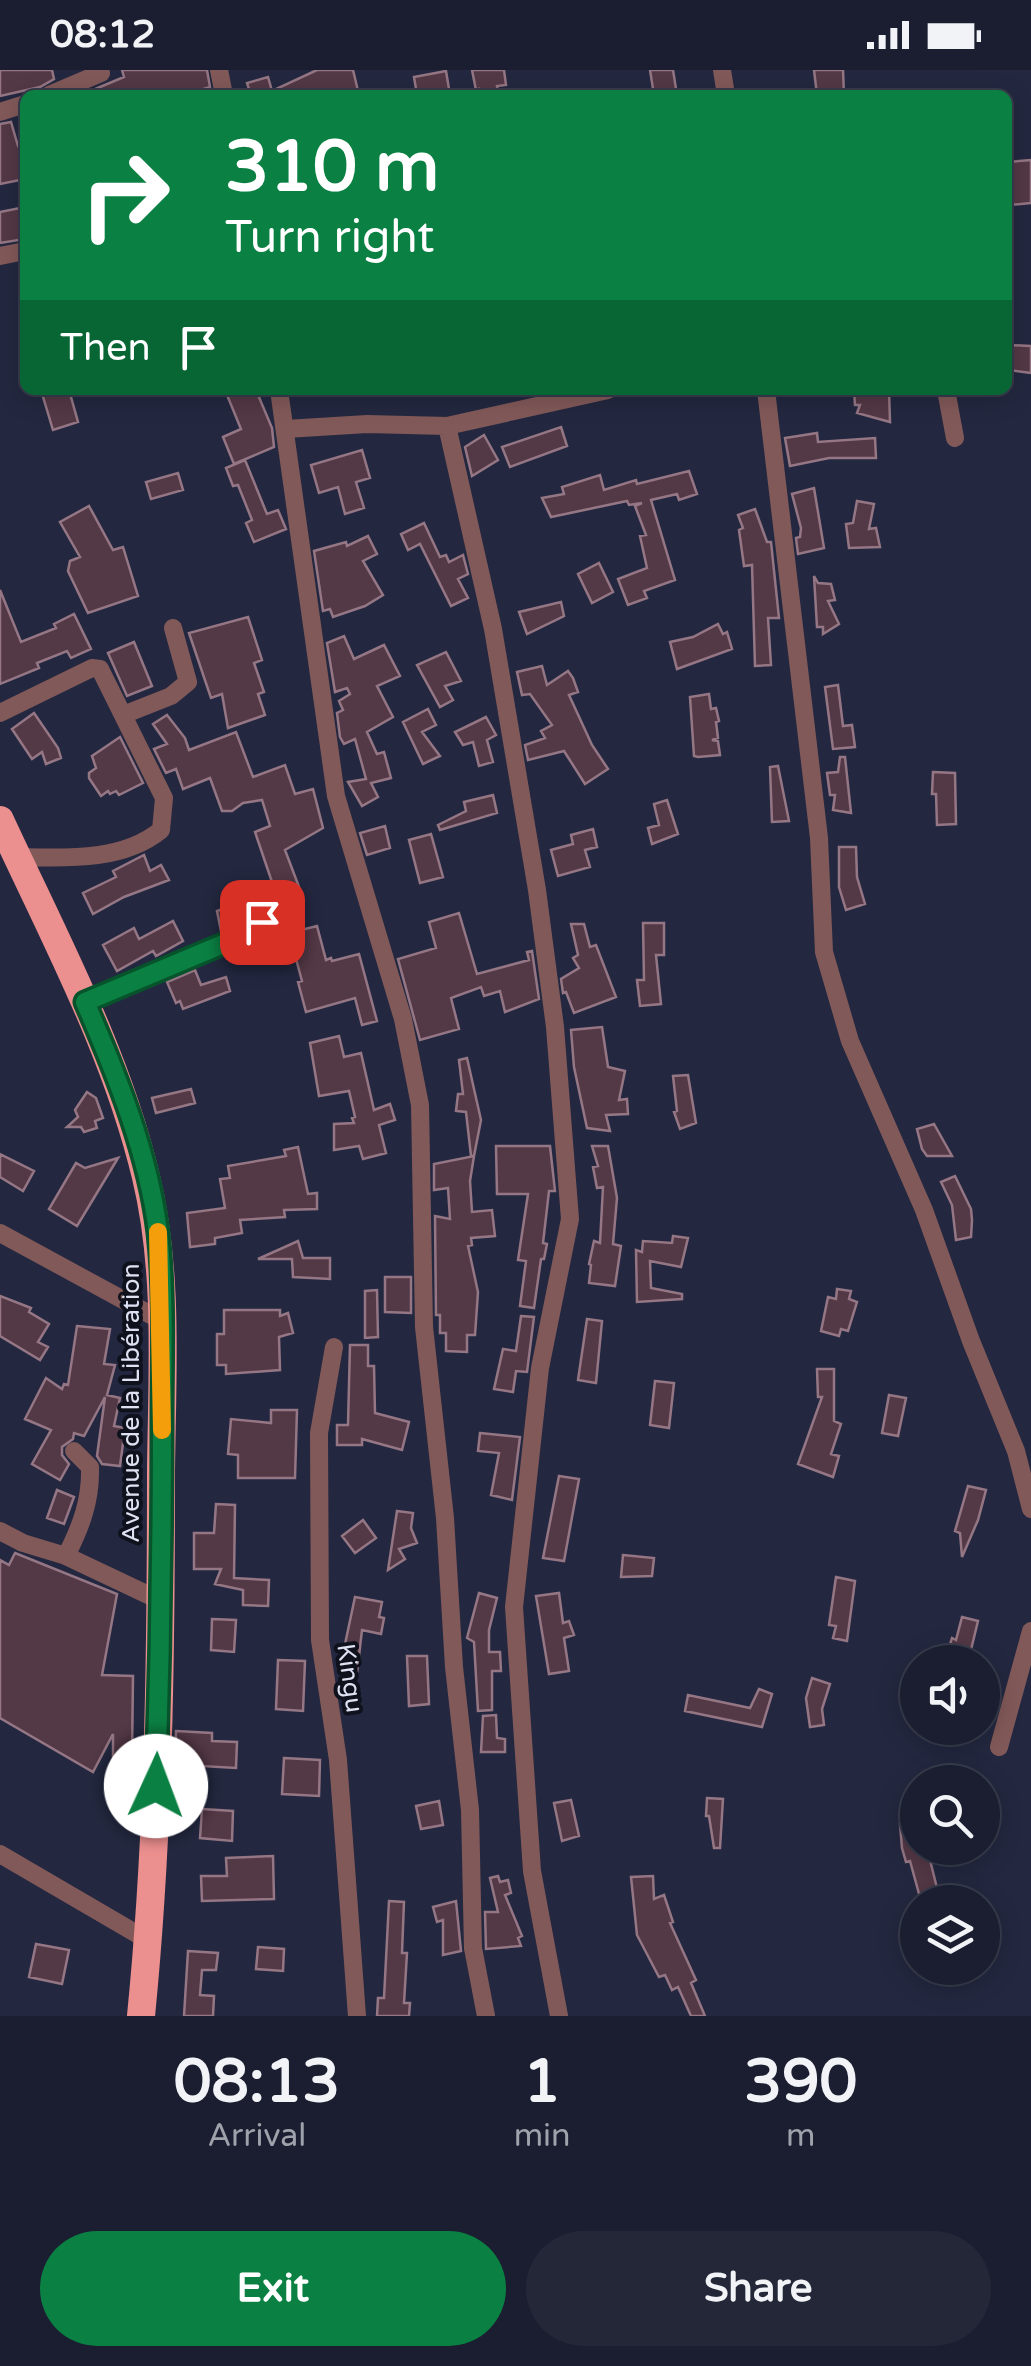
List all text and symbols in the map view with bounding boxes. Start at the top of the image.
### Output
text: 08:12 [50,12,155,58]
text: 310 m [225,126,439,210]
icon: right [60,130,190,260]
text: Turn right [225,211,434,265]
icon: arrive [171,320,226,375]
text: Then [60,325,151,371]
pin [220,880,305,965]
icon: arrive [235,895,290,950]
street label: Avenue de la Libération [116,1263,146,1543]
street label: Kingu [330,1642,370,1714]
map controls [900,1645,1000,1985]
button: sound [900,1645,1000,1745]
position arrow [104,1734,208,1838]
button: search [900,1765,1000,1865]
button: layers [900,1885,1000,1985]
text: 08:13 [174,2046,340,2118]
text: 1 [523,2046,561,2118]
text: 390 [744,2046,857,2118]
text: Arrival [207,2117,306,2155]
text: min [514,2117,571,2155]
text: m [786,2117,815,2155]
button: Exit [40,2231,506,2346]
button: Share [526,2231,991,2346]

